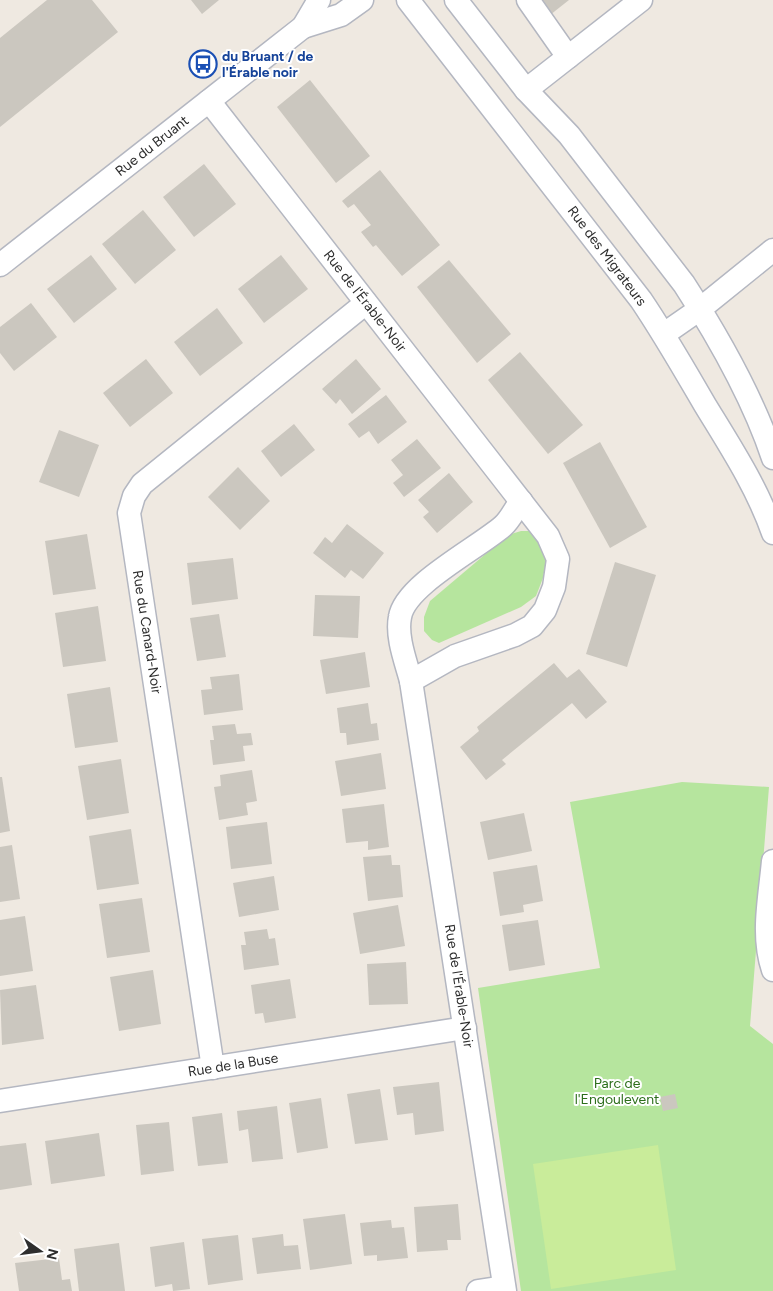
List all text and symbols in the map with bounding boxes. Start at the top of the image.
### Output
place label: du Bruant / de l'Érable noir [222,48,314,81]
bus stop icon: du Bruant / de l'Érable noir [188,49,218,79]
street label: Rue du Bruant [112,112,192,180]
street label: Rue des Migrateurs [564,203,650,309]
street label: Rue de l'Érable-Noir [320,247,410,356]
street label: Rue du Canard-Noir [129,569,165,695]
street label: Rue de l'Érable-Noir [441,923,477,1049]
street label: Rue de la Buse [187,1049,280,1081]
park label: Parc de l'Engoulevent [575,1075,659,1108]
north arrow [15,1226,65,1276]
text: N [43,1247,62,1261]

